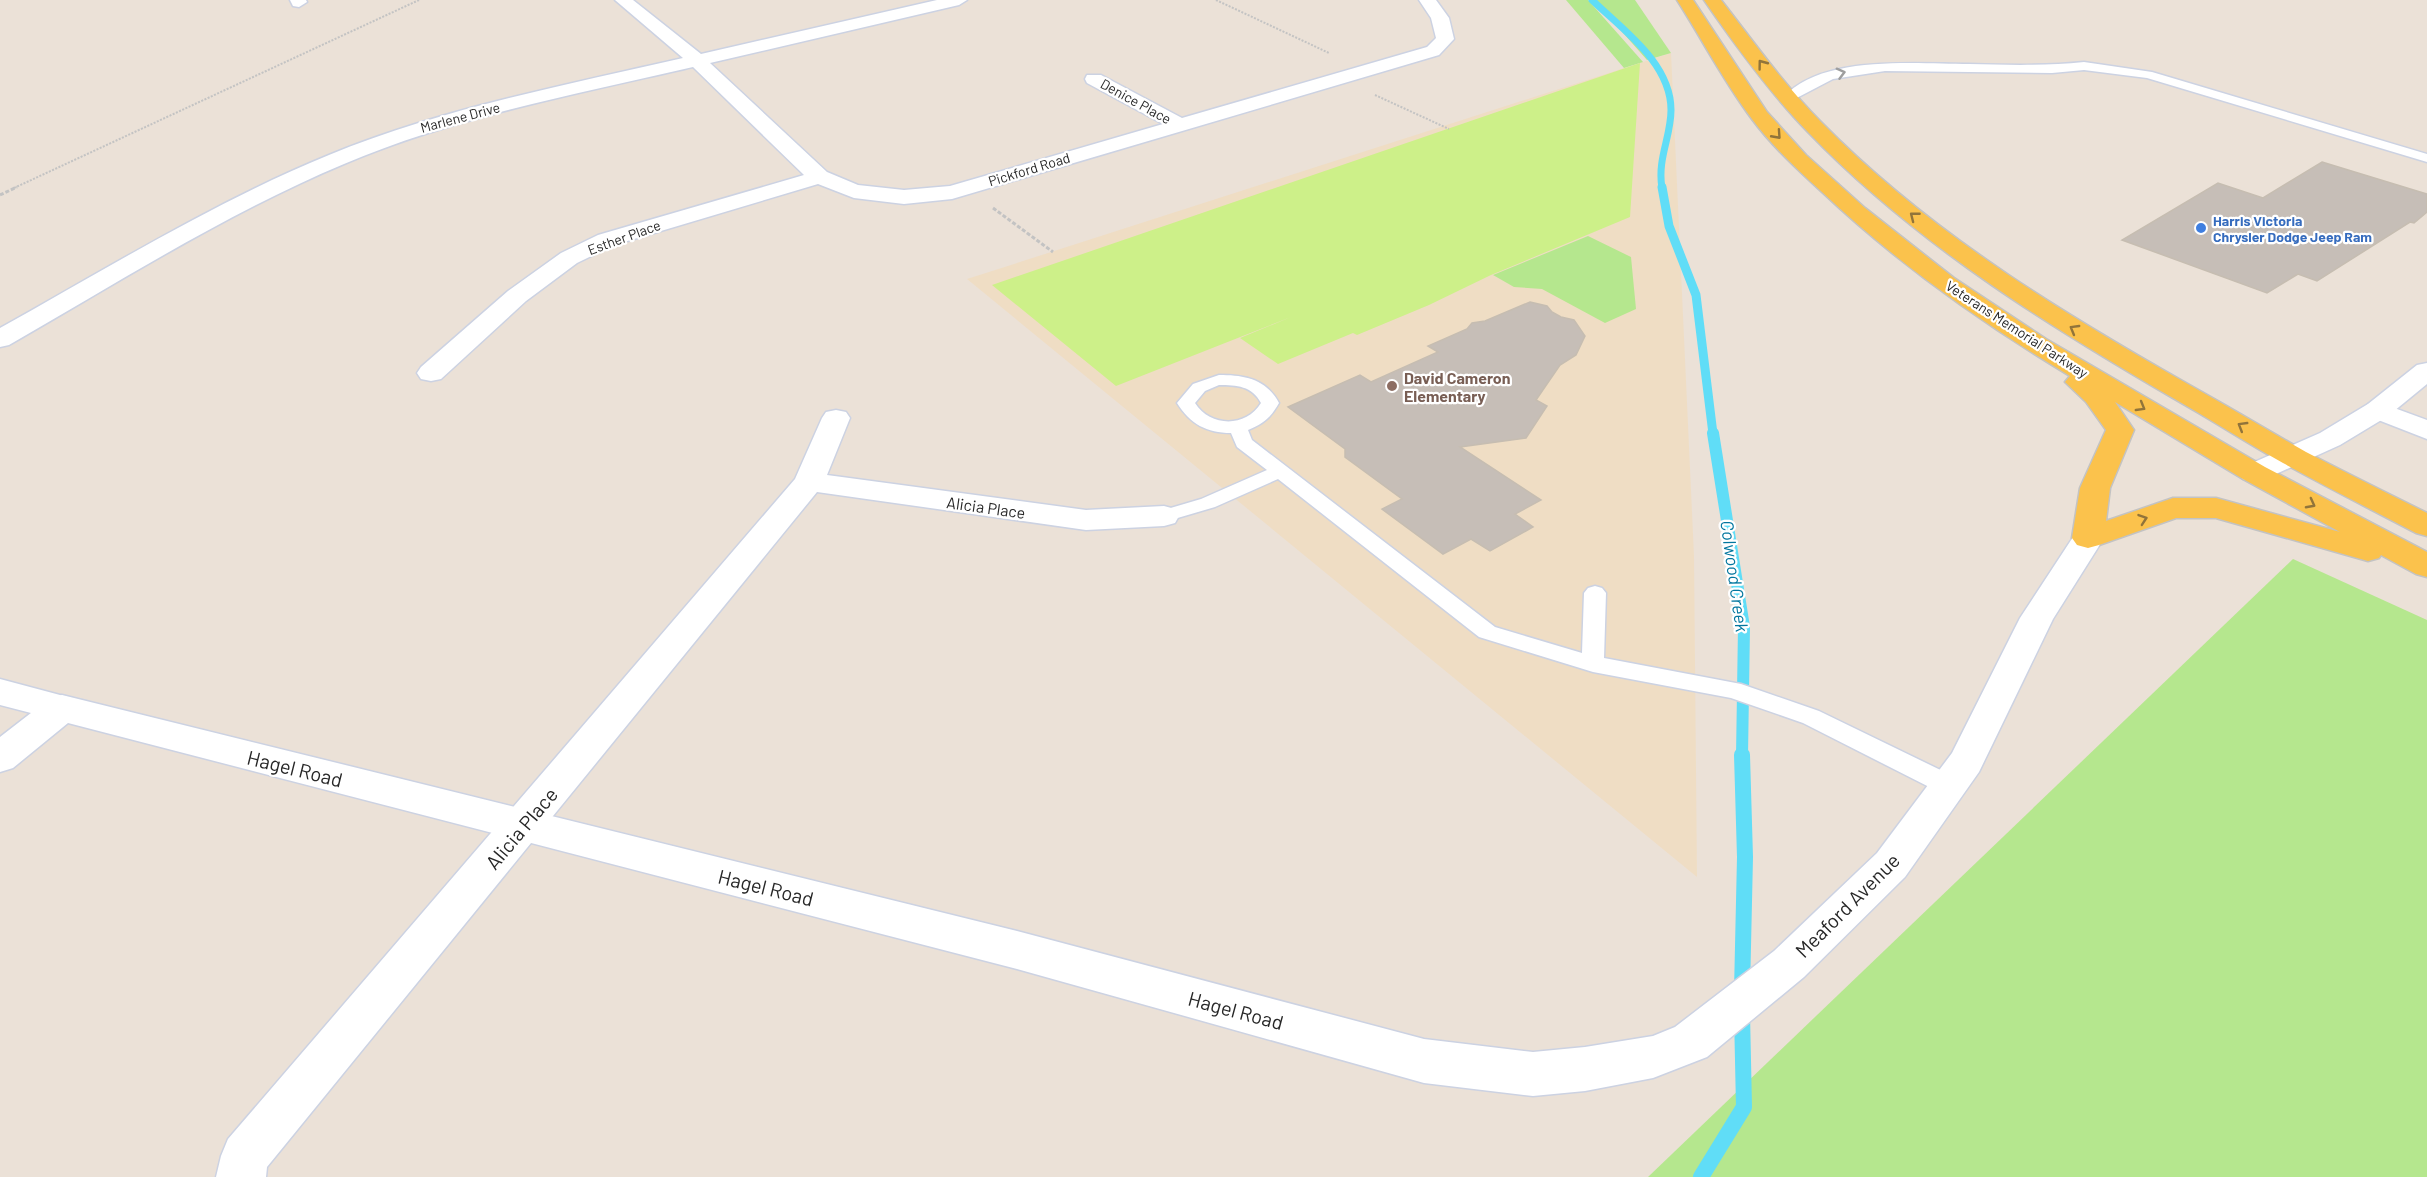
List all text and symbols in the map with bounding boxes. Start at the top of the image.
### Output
one-way arrow [1758,60,1769,71]
one-way arrow [1836,68,1846,81]
street label: Denice Place [1098,75,1174,127]
street label: Marlene Drive [418,98,502,136]
one-way arrow [1770,128,1781,138]
street label: Pickford Road [986,149,1072,189]
place label: Harris Victoria Chrysler Dodge Jeep Ram [2213,212,2372,245]
one-way arrow [1910,213,1921,224]
street label: Esther Place [585,216,663,258]
marker: Harris Victoria Chrysler Dodge Jeep Ram [2194,221,2208,235]
street label: Veterans Memorial Parkway [1943,277,2092,382]
one-way arrow [2069,324,2080,336]
place label: David Cameron Elementary [1404,368,1510,405]
marker: David Cameron Elementary [1385,379,1399,393]
one-way arrow [2135,400,2145,411]
one-way arrow [2238,422,2248,434]
street label: Alicia Place [945,492,1027,522]
one-way arrow [2304,497,2315,508]
one-way arrow [2137,513,2148,526]
water label: Colwood Creek [1716,519,1754,634]
street label: Hagel Road [245,745,345,791]
street label: Alicia Place [480,782,562,874]
street label: Meaford Avenue [1790,848,1904,962]
street label: Hagel Road [716,864,816,910]
street label: Hagel Road [1186,986,1286,1034]

